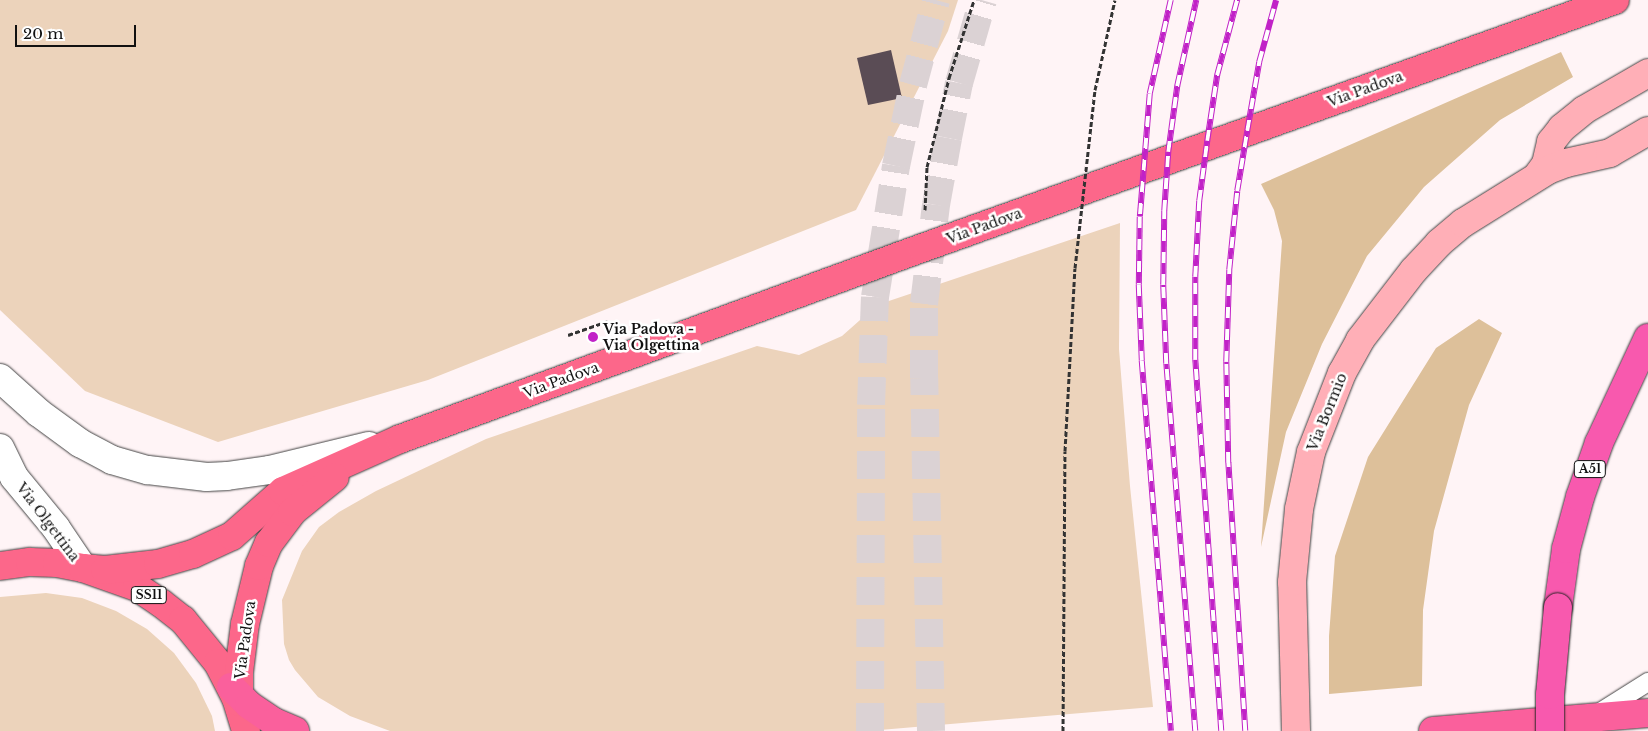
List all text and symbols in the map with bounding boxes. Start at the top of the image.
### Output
scale bar [18,15,139,47]
text: 20 m [23,24,63,43]
street label: Via Padova [1325,68,1405,110]
street label: Via Padova [944,205,1024,247]
place label: Via Padova - Via Olgettina [603,321,700,354]
marker: Via Padova - Via Olgettina [587,331,599,343]
street label: Via Padova [521,359,601,401]
street label: Via Bormio [1304,370,1350,454]
road number: A51 [1574,459,1606,478]
street label: Via Olgettina [13,479,83,565]
road number: SS11 [130,586,168,604]
street label: Via Padova [231,600,259,680]

